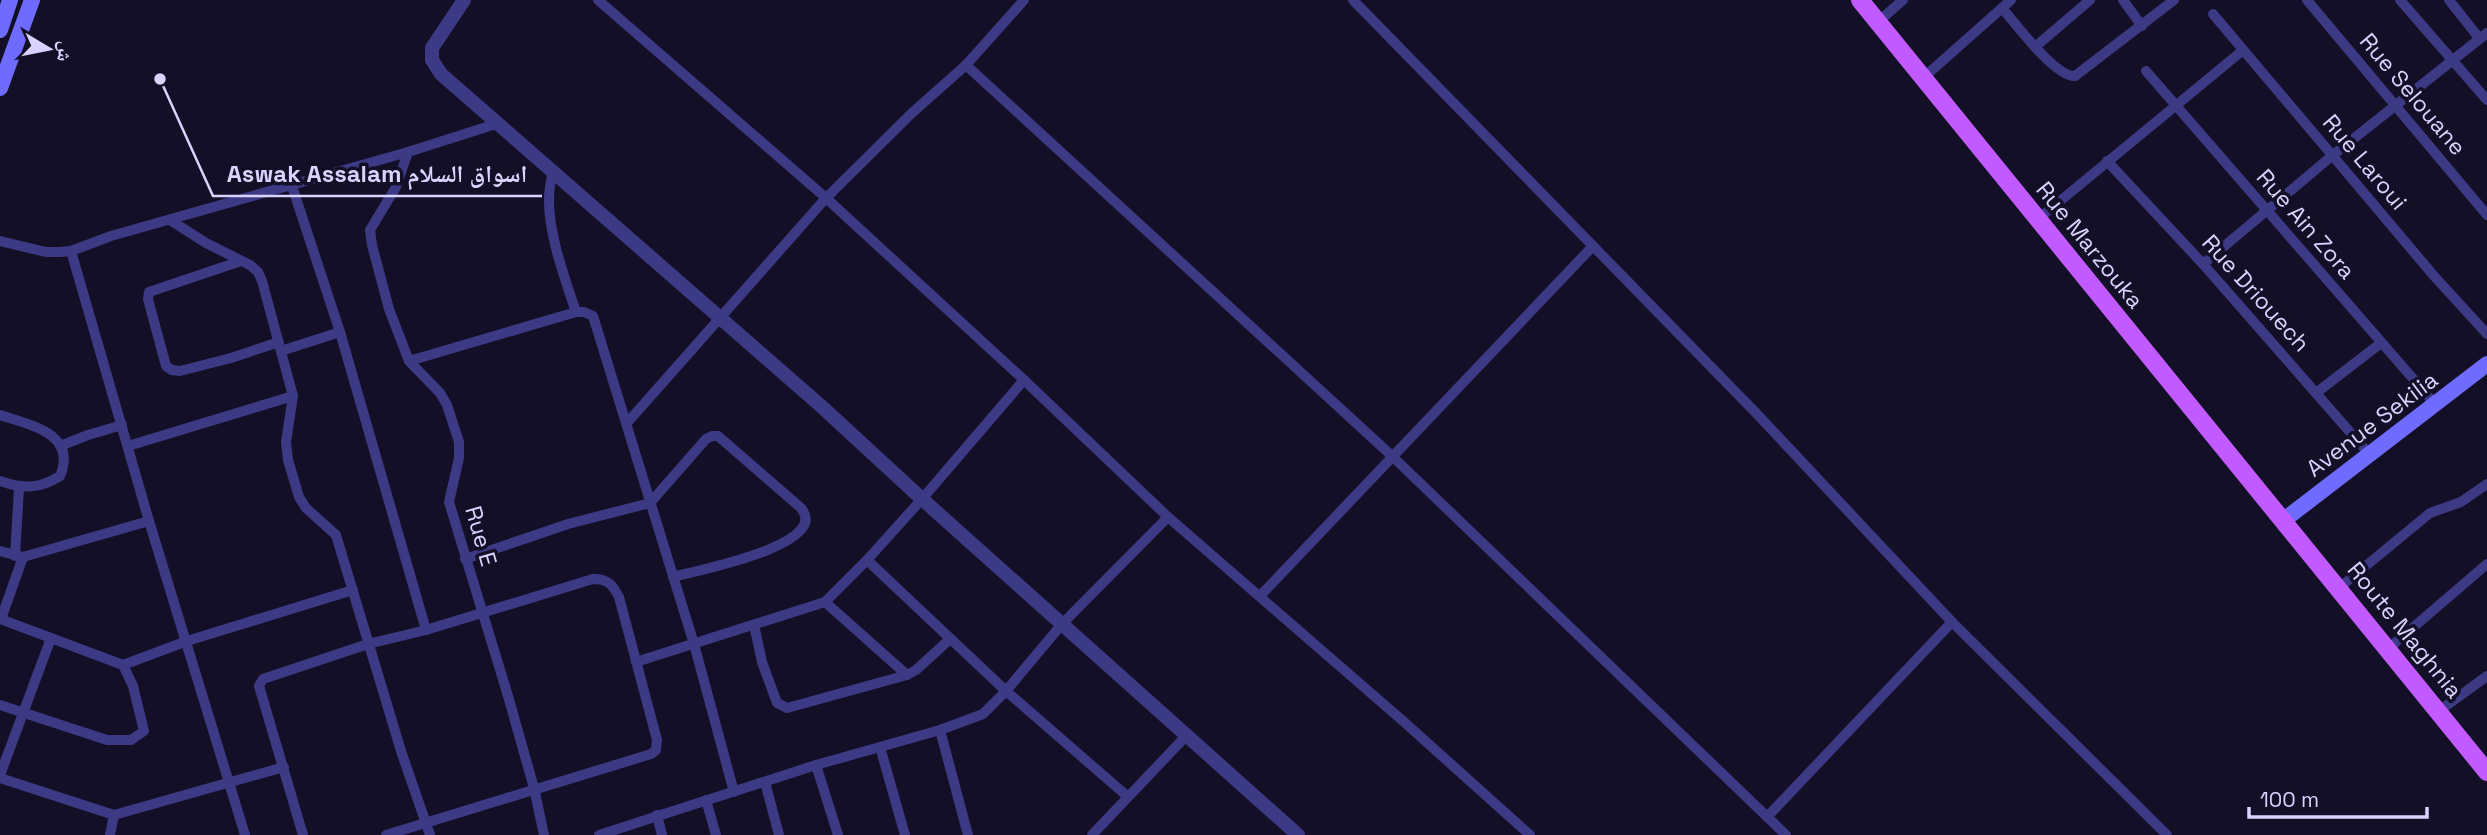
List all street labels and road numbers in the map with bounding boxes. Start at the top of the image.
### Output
street label: Rue Selouane [2353,27,2473,161]
street label: Rue Laroui [2316,108,2414,216]
street label: Rue Ain Zora [2250,163,2362,285]
street label: Rue Marzouka [2030,175,2150,315]
street label: Rue Driouech [2196,228,2316,358]
street label: Avenue Sekilia [2300,365,2444,483]
street label: Rue E [458,503,504,569]
street label: Route Maghnia [2341,556,2469,704]

